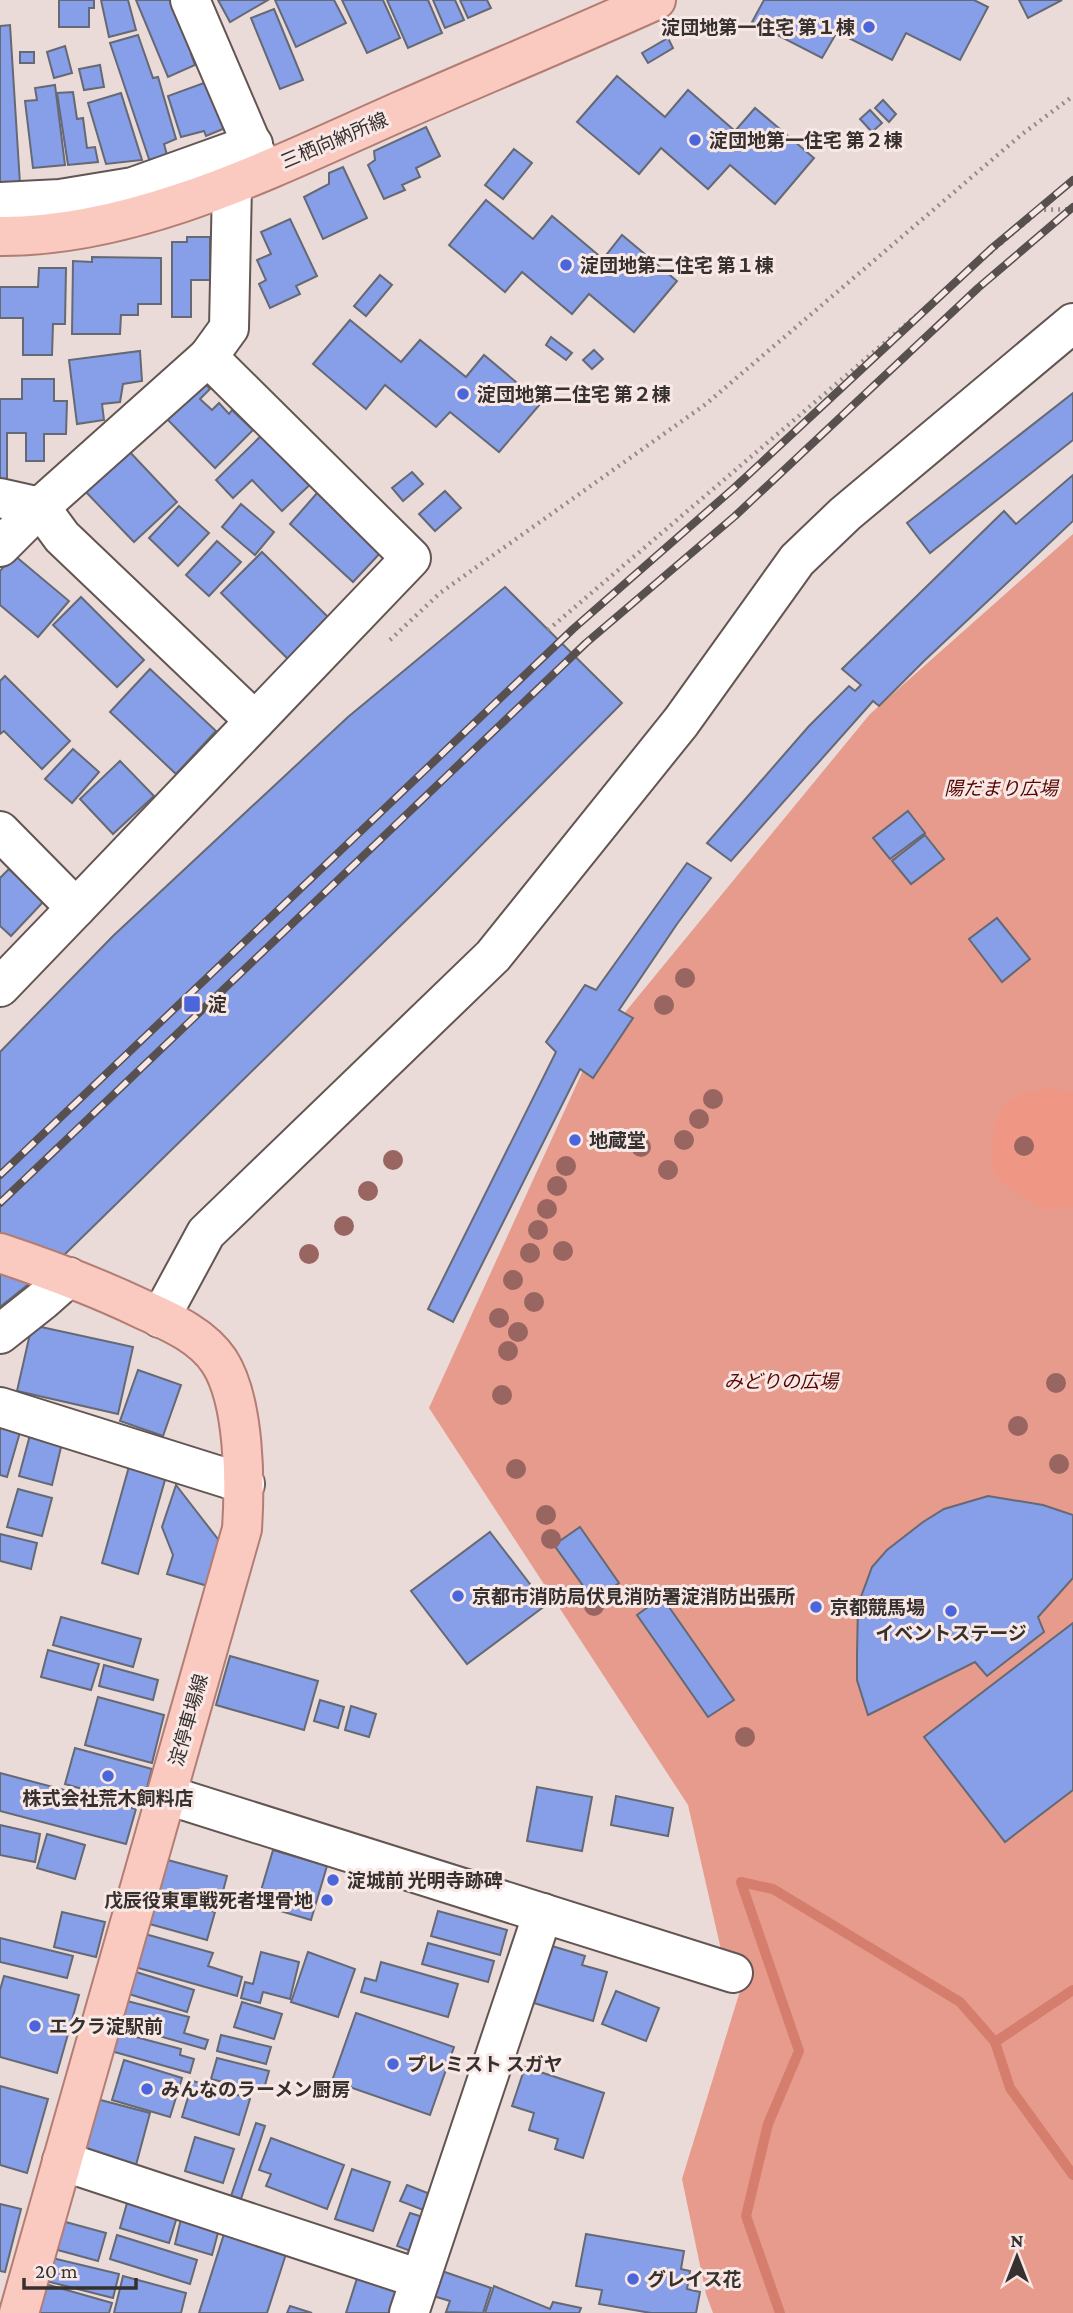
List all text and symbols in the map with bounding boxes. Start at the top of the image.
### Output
place label: 淀団地第一住宅 第１棟 [661,17,855,38]
marker: 淀団地第一住宅 第１棟 [861,19,877,35]
street label: 三栖向納所線 [278,109,391,172]
place label: 淀団地第一住宅 第２棟 [709,130,903,151]
marker: 淀団地第一住宅 第２棟 [687,132,703,148]
place label: 淀団地第二住宅 第１棟 [580,255,774,276]
marker: 淀団地第二住宅 第１棟 [558,257,574,273]
place label: 淀団地第二住宅 第２棟 [477,384,671,405]
marker: 淀団地第二住宅 第２棟 [455,386,471,402]
park label: 陽だまり広場 [944,778,1060,799]
marker: 淀 [182,994,202,1014]
place label: 淀 [208,994,227,1015]
place label: 地蔵堂 [589,1130,646,1151]
marker: 地蔵堂 [567,1132,583,1148]
park label: みどりの広場 [724,1371,840,1392]
place label: 京都市消防局伏見消防署淀消防出張所 [472,1586,795,1607]
marker: 京都市消防局伏見消防署淀消防出張所 [450,1588,466,1604]
place label: 京都競馬場 [830,1597,925,1618]
marker: 京都競馬場 [808,1599,824,1615]
marker: イベントステージ [943,1603,959,1619]
place label: イベントステージ [875,1623,1027,1644]
street label: 淀停車場線 [165,1672,212,1769]
marker: 株式会社荒木飼料店 [100,1768,116,1784]
place label: 株式会社荒木飼料店 [22,1788,194,1809]
place label: 淀城前 光明寺跡碑 [347,1870,503,1891]
marker: 淀城前 光明寺跡碑 [325,1872,341,1888]
place label: 戊辰役東軍戦死者埋骨地 [104,1890,313,1911]
marker: 戊辰役東軍戦死者埋骨地 [319,1892,335,1908]
place label: エクラ淀駅前 [49,2016,163,2037]
marker: エクラ淀駅前 [27,2018,43,2034]
place label: プレミスト スガヤ [407,2054,563,2075]
marker: プレミスト スガヤ [385,2056,401,2072]
place label: みんなのラーメン厨房 [161,2079,350,2100]
marker: みんなのラーメン厨房 [139,2081,155,2097]
north arrow [982,2222,1052,2292]
text: N [1011,2230,1024,2251]
scale bar [24,2246,136,2290]
text: 20 m [35,2259,78,2283]
place label: グレイス花 [647,2269,741,2290]
marker: グレイス花 [625,2271,641,2287]

